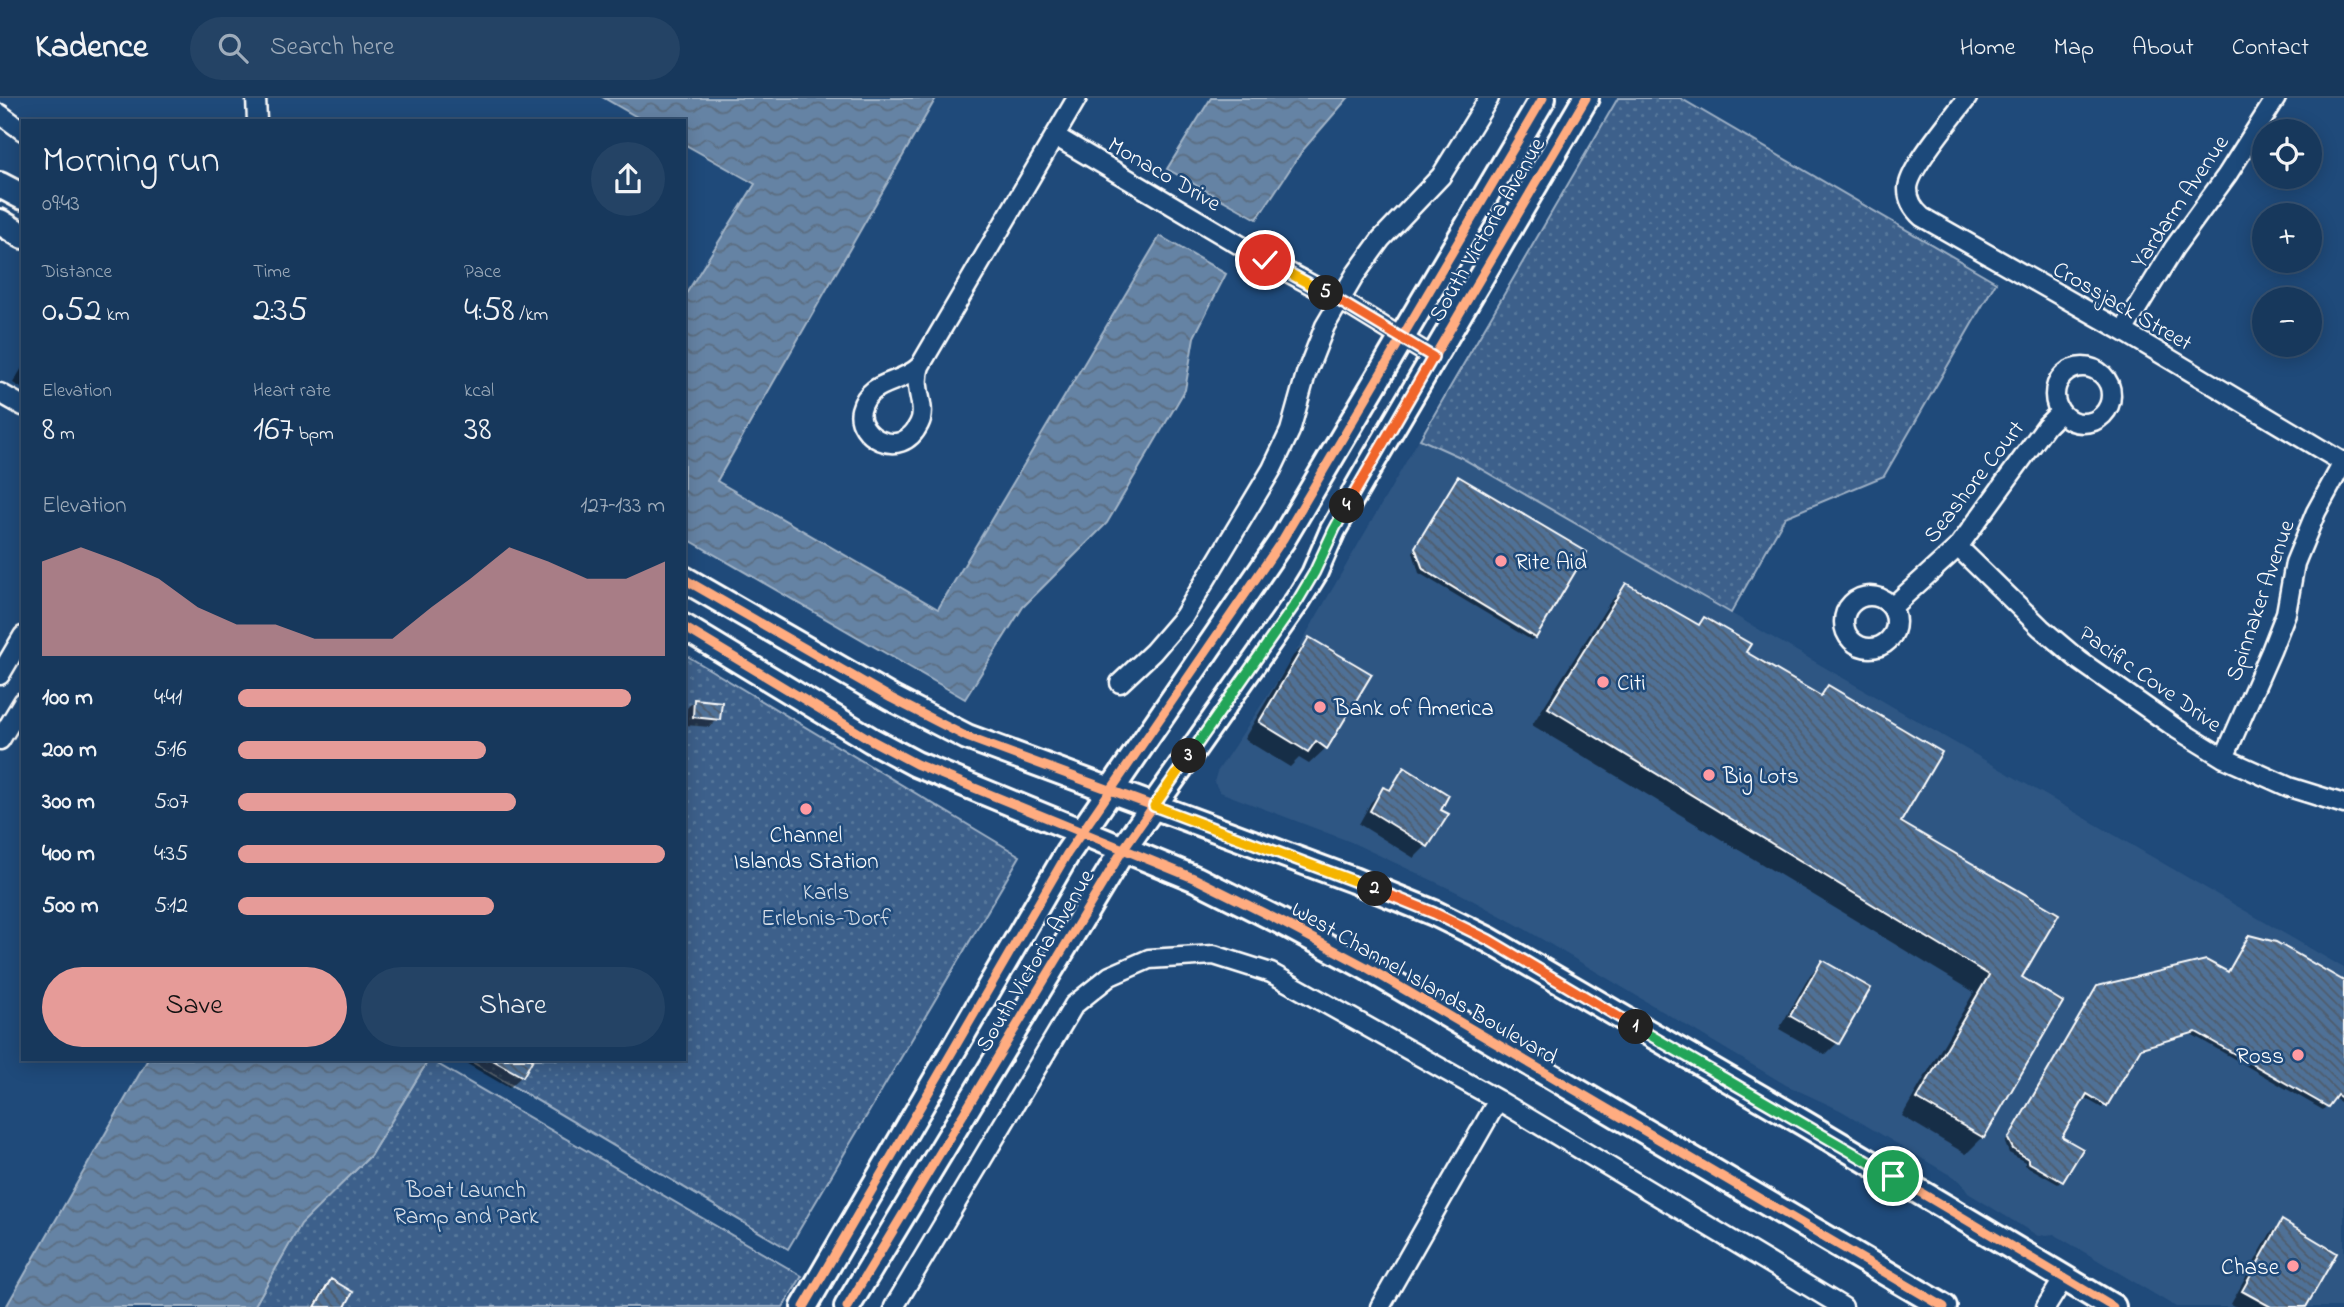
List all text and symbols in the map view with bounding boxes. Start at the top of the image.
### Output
search box [190,17,680,80]
text: Kadence [35,24,148,72]
icon: search [214,29,252,67]
text: Search here [270,29,394,67]
text: Home [1960,31,2016,66]
text: Map [2054,31,2094,66]
text: About [2132,31,2194,66]
text: Contact [2232,31,2309,66]
map controls [2252,119,2322,357]
button: locate [2252,119,2322,189]
street label: Yardarm Avenue [2124,128,2238,276]
street label: Monaco Drive [1101,129,1227,221]
street label: South Victoria Avenue [1422,131,1555,329]
text: Morning run [42,134,220,190]
button: share [591,142,665,216]
text: 09:43 [42,188,80,221]
button: + [2252,203,2322,273]
pin [1235,230,1295,290]
icon: check [1246,241,1284,279]
street label: Crossjack Street [2046,254,2198,361]
text: Distance [42,259,112,286]
text: Time [253,259,291,286]
text: Pace [464,259,501,286]
pin: 5 [1308,276,1344,310]
text: 5 [1320,279,1331,306]
text: 0.52 [42,286,102,337]
text: 2:35 [253,286,308,337]
text: 4:58 [464,286,515,337]
button: − [2252,287,2322,357]
text: km [102,302,130,329]
text: /km [515,302,548,329]
text: Elevation [42,378,112,405]
text: Heart rate [253,378,331,405]
text: kcal [464,378,494,405]
text: 8 [42,405,55,456]
text: 167 [253,405,294,456]
text: 38 [464,405,492,456]
street label: Seashore Court [1916,414,2034,551]
text: m [55,421,75,448]
text: bpm [294,421,334,448]
pin: 4 [1330,488,1364,524]
text: Elevation [42,490,127,523]
text: 127–133 m [580,490,665,523]
text: 4 [1343,492,1350,519]
street label: Spinnaker Avenue [2218,515,2305,686]
place label: Rite Aid [1515,547,1587,580]
marker: Rite Aid [1493,553,1509,569]
street label: Pacific Cove Drive [2071,618,2228,742]
place label: Citi [1617,668,1646,701]
marker: Citi [1595,674,1611,690]
text: 100 m [42,682,93,715]
text: 4:41 [154,682,182,715]
place label: Bank of America [1333,693,1494,726]
marker: Bank of America [1312,699,1328,715]
text: 200 m [42,734,97,767]
text: 5:16 [154,734,187,767]
pin: 3 [1172,738,1206,774]
text: 3 [1185,742,1192,769]
place label: Big Lots [1722,761,1799,795]
marker: Big Lots [1701,767,1717,783]
text: 300 m [42,786,95,819]
text: 5:07 [154,786,189,819]
marker: Channel Islands Station [798,801,814,817]
place label: Channel Islands Station [733,820,879,879]
text: 400 m [42,838,95,871]
text: 4:35 [154,838,188,871]
street label: South Victoria Avenue [968,863,1104,1059]
pin: 2 [1358,872,1392,906]
text: 2 [1370,875,1379,902]
park label: Karls Erlebnis-Dorf [761,877,891,936]
text: 500 m [42,890,99,923]
text: 5:12 [154,890,188,923]
street label: West Channel Islands Boulevard [1284,894,1563,1074]
button: Save [42,967,347,1047]
button: Share [361,967,665,1047]
pin: 1 [1618,1010,1654,1044]
text: 1 [1632,1013,1639,1040]
place label: Ross [2236,1041,2284,1074]
marker: Ross [2290,1047,2306,1063]
pin [1863,1146,1923,1206]
icon: arrive [1874,1157,1912,1195]
park label: Boat Launch Ramp and Park [393,1175,540,1234]
place label: Chase [2221,1252,2280,1285]
marker: Chase [2285,1258,2301,1274]

